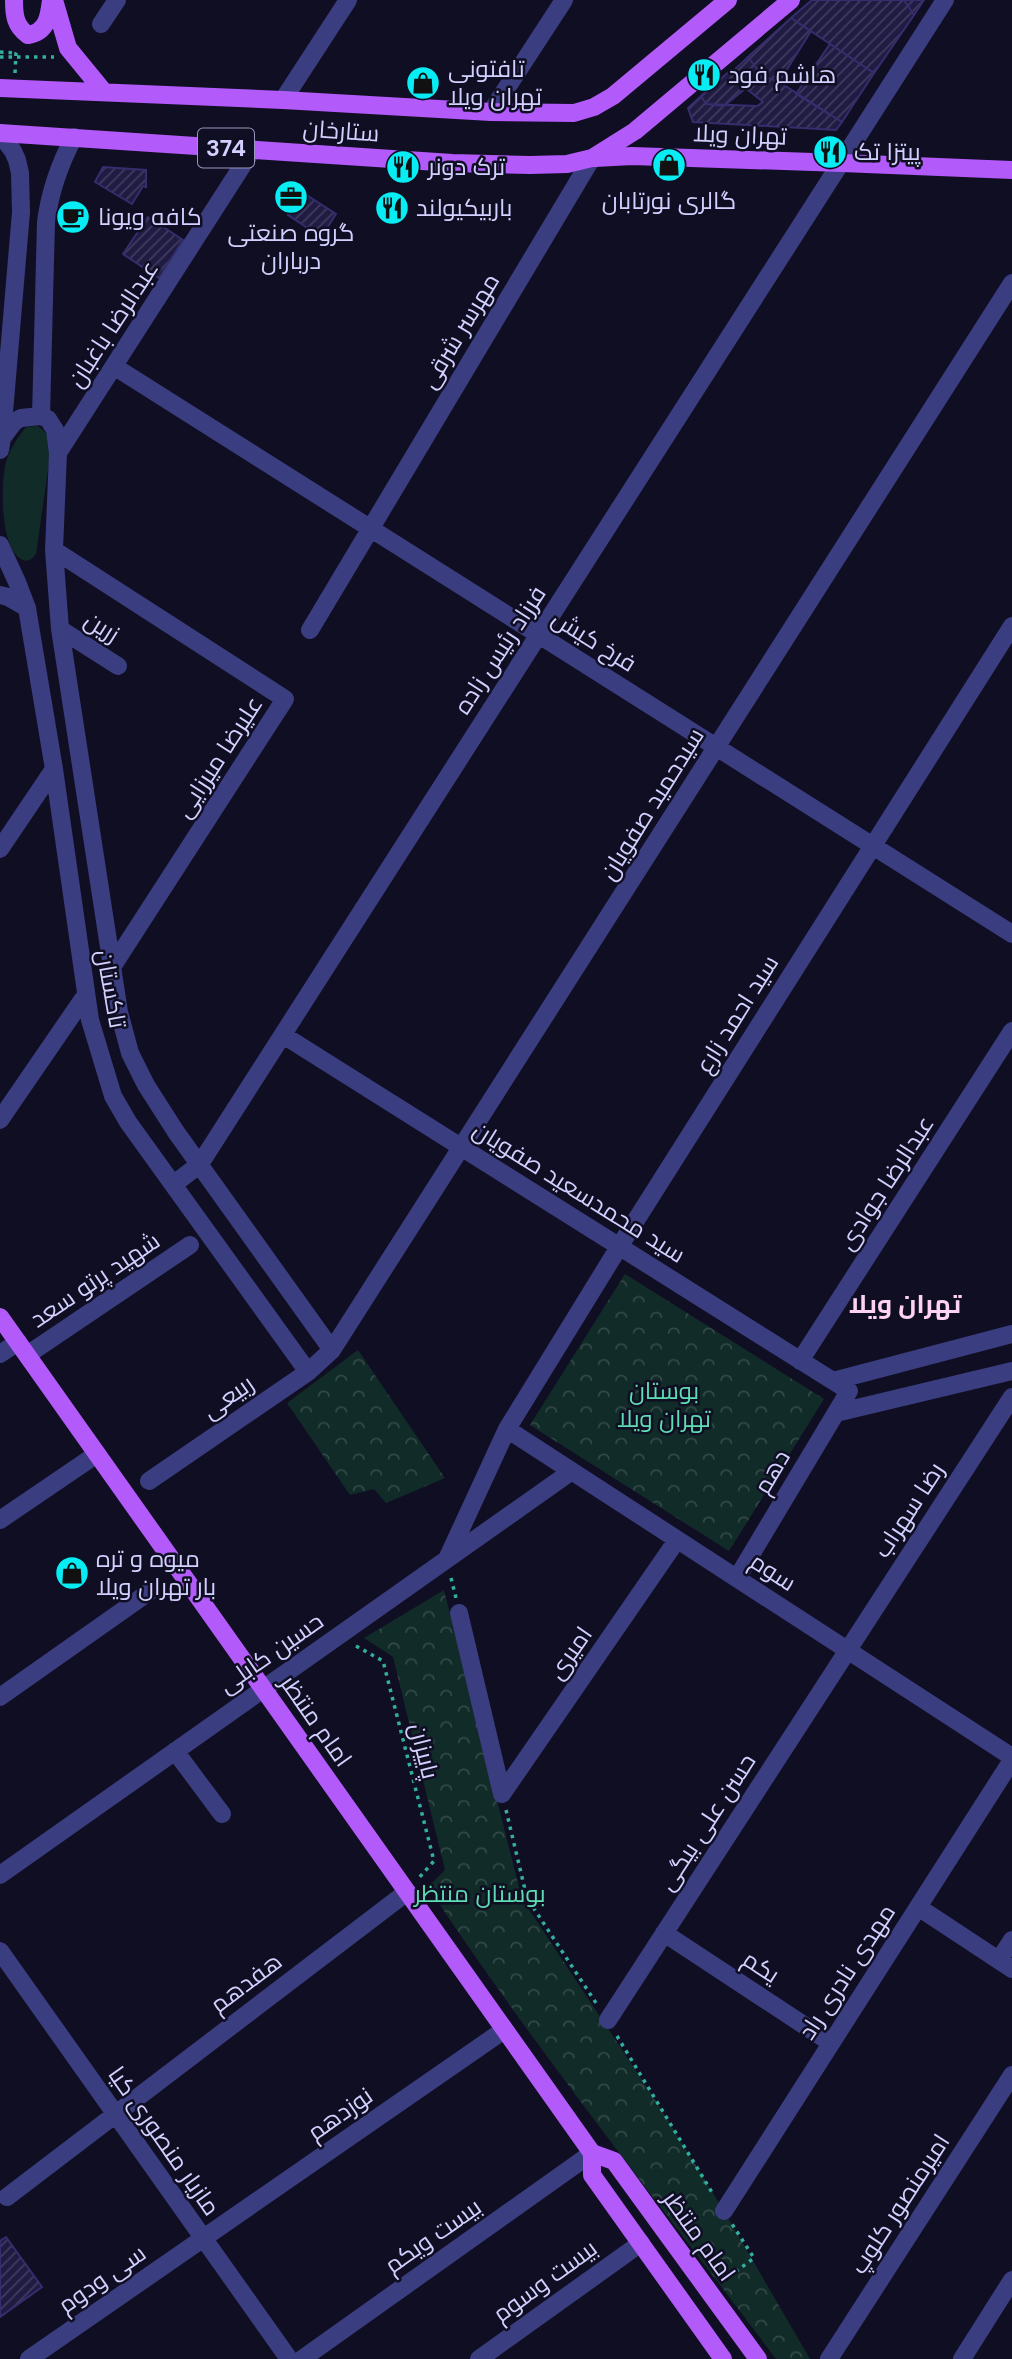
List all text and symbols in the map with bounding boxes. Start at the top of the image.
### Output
place label: تافتونی تهران ویلا [448,53,542,112]
restaurant icon: هاشم فود [685,56,723,94]
place label: هاشم فود [728,59,836,91]
shop icon: تافتونی تهران ویلا [404,64,442,102]
street label: ستارخان [302,112,380,149]
street label: تهران ویلا [693,117,788,152]
road number: 374 [198,128,254,168]
restaurant icon: پیتزا تک [811,133,849,171]
place label: پیتزا تک [854,136,921,168]
shop icon: گالری نورتابان [650,146,688,184]
restaurant icon: ترک دونر [384,148,422,186]
place label: ترک دونر [426,151,506,182]
office icon: گروه صنعتی درباران [272,178,310,216]
place label: گالری نورتابان [602,185,736,216]
restaurant icon: باربیکیولند [373,189,411,227]
place label: باربیکیولند [416,192,512,223]
cafe icon: کافه ویونا [54,198,92,236]
place label: کافه ویونا [98,201,202,232]
place label: گروه صنعتی درباران [227,217,355,276]
street label: عبدالرضا باغبان [60,254,165,393]
street label: مهرسر شرقی [413,267,506,394]
street label: فرزاد رئیس زاده [447,580,553,720]
street label: فرخ کیش [546,603,642,679]
street label: زرین [79,604,126,649]
street label: علیرضا میرزایی [168,690,269,823]
street label: سیدحمید صفویان [592,722,711,886]
street label: تاکستان [89,947,134,1031]
street label: سید احمد زارع [688,949,786,1079]
street label: عبدالرضا جوادی [831,1110,941,1256]
street label: سید محمدسعید صفویان [467,1114,691,1270]
street label: شهید پرتو سعد [24,1225,166,1335]
district label: تهران ویلا [849,1287,962,1321]
street label: ربیعی [196,1368,260,1425]
park label: بوستان تهران ویلا [617,1375,712,1434]
street label: دهم [746,1444,798,1500]
street label: رضا سهراب [866,1456,951,1563]
place label: میوه و تره بار تهران ویلا [96,1543,216,1602]
street label: سوم [744,1545,802,1599]
shop icon: میوه و تره بار تهران ویلا [53,1554,91,1592]
street label: حسین کابلی [212,1605,329,1700]
street label: امیری [540,1620,599,1685]
street label: امام منتظر [272,1667,359,1773]
street label: پاییزان [402,1720,447,1783]
street label: حسن علی بیگی [651,1747,762,1896]
park label: بوستان منتظر [412,1878,546,1909]
street label: مهدی نادری راد [791,1898,902,2045]
street label: یکم [736,1943,786,1991]
street label: هفدهم [204,1945,288,2021]
street label: مازیار منصوری کیا [101,2060,227,2221]
street label: نوزدهم [301,2080,379,2148]
street label: امیرمنصور کلوپ [843,2128,957,2280]
street label: امام منتظر [654,2182,743,2288]
street label: بیست ویکم [378,2191,488,2281]
street label: بیست وسوم [486,2232,604,2330]
street label: سی ودوم [52,2237,152,2321]

